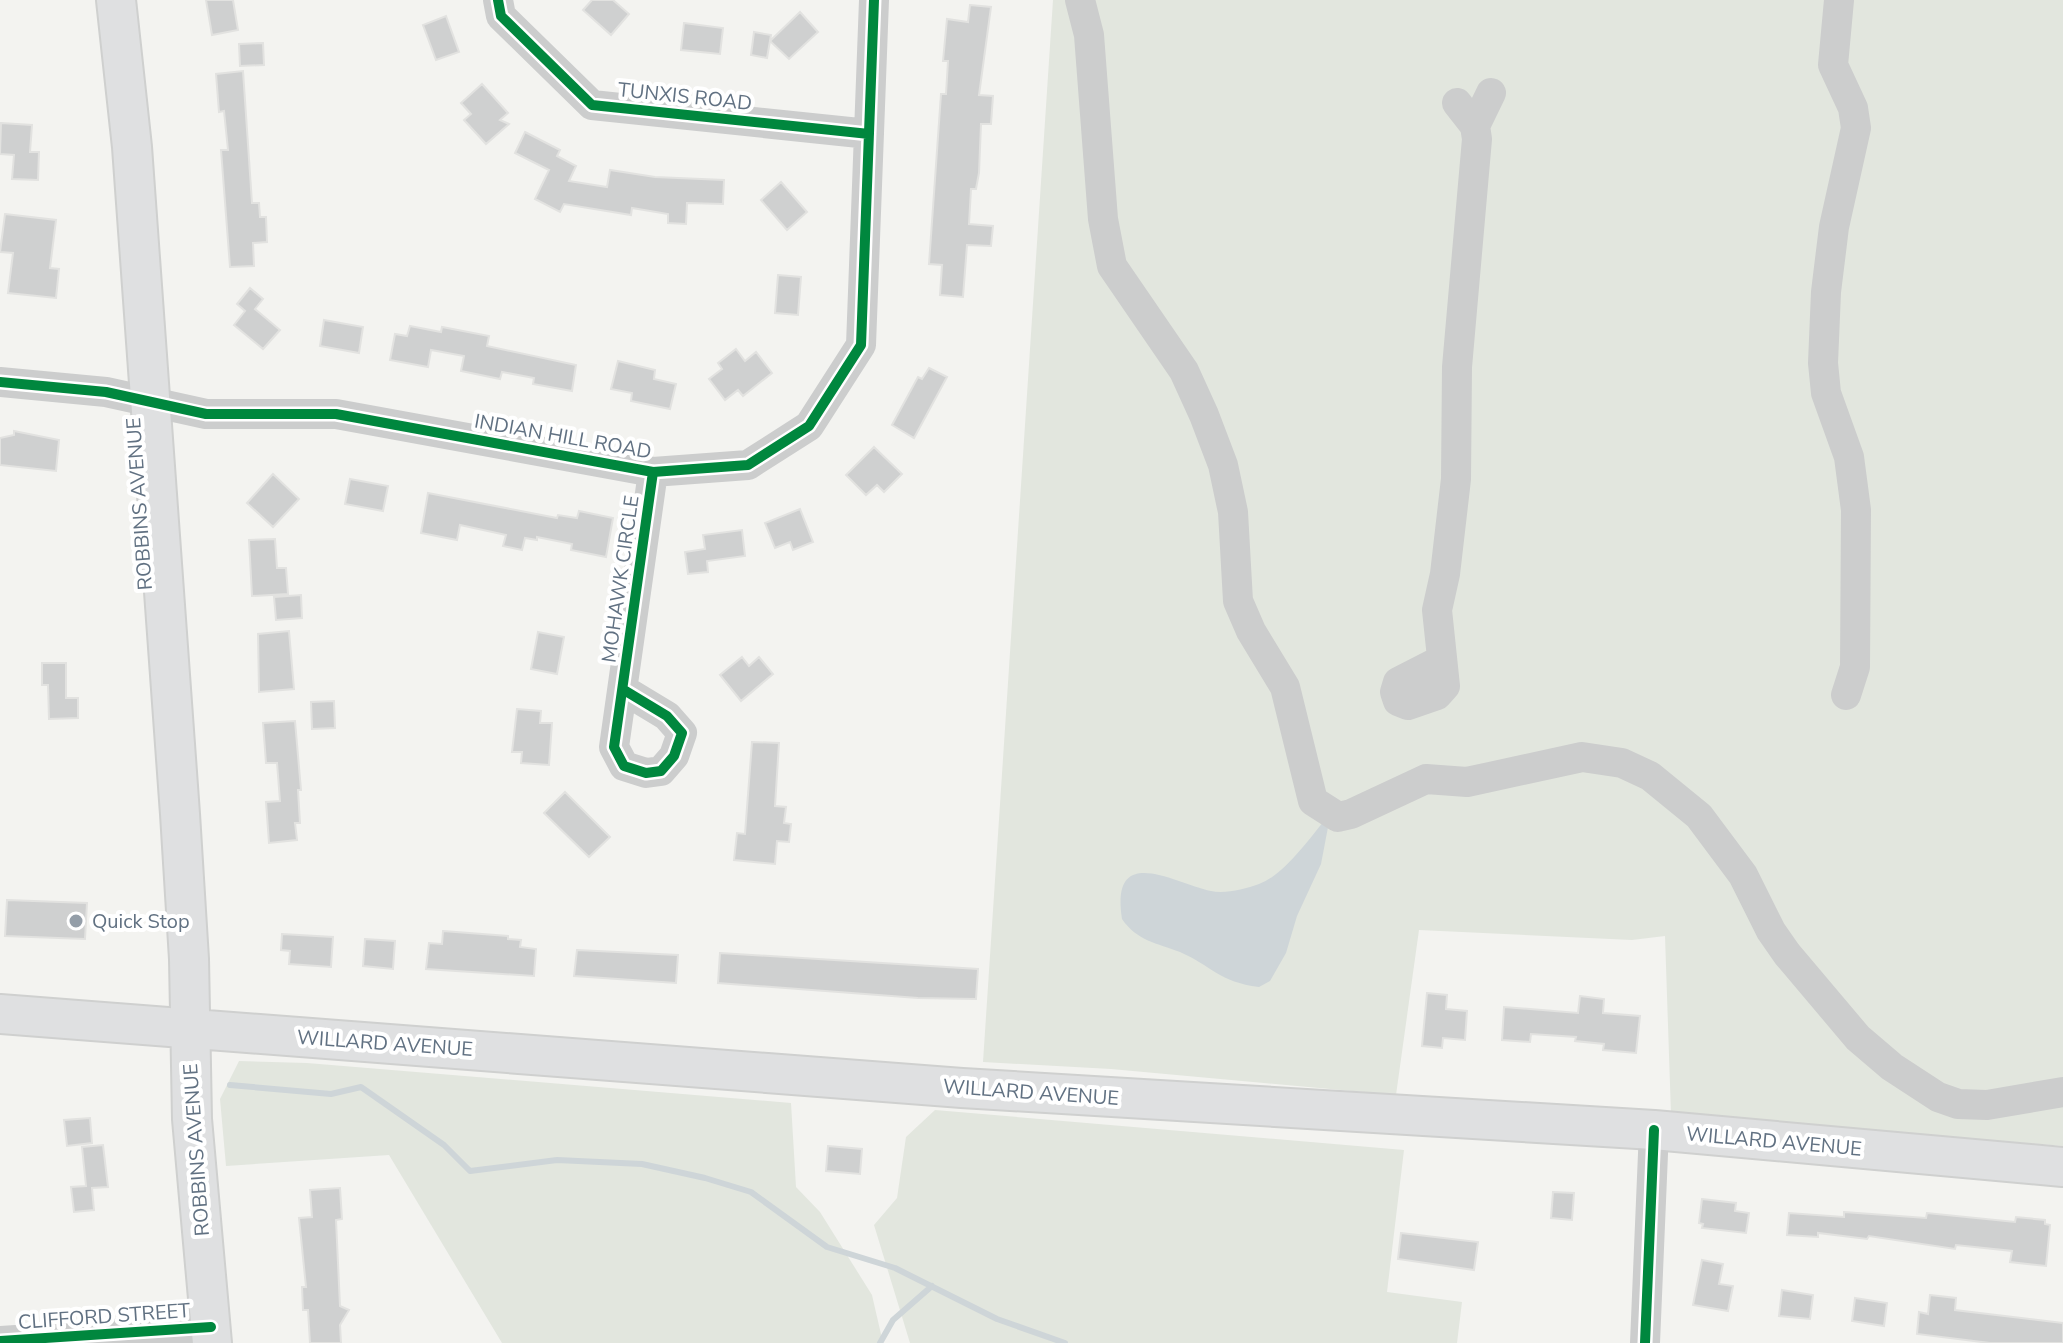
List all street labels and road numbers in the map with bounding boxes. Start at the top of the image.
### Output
street label: TUNXIS ROAD [617,76,753,117]
street label: INDIAN HILL ROAD [472,408,654,465]
street label: ROBBINS AVENUE [120,417,159,591]
street label: MOHAWK CIRCLE [595,494,646,664]
street label: WILLARD AVENUE [296,1024,474,1063]
street label: ROBBINS AVENUE [177,1063,216,1237]
street label: WILLARD AVENUE [942,1073,1120,1112]
street label: WILLARD AVENUE [1685,1120,1863,1163]
street label: CLIFFORD STREET [17,1297,191,1336]

